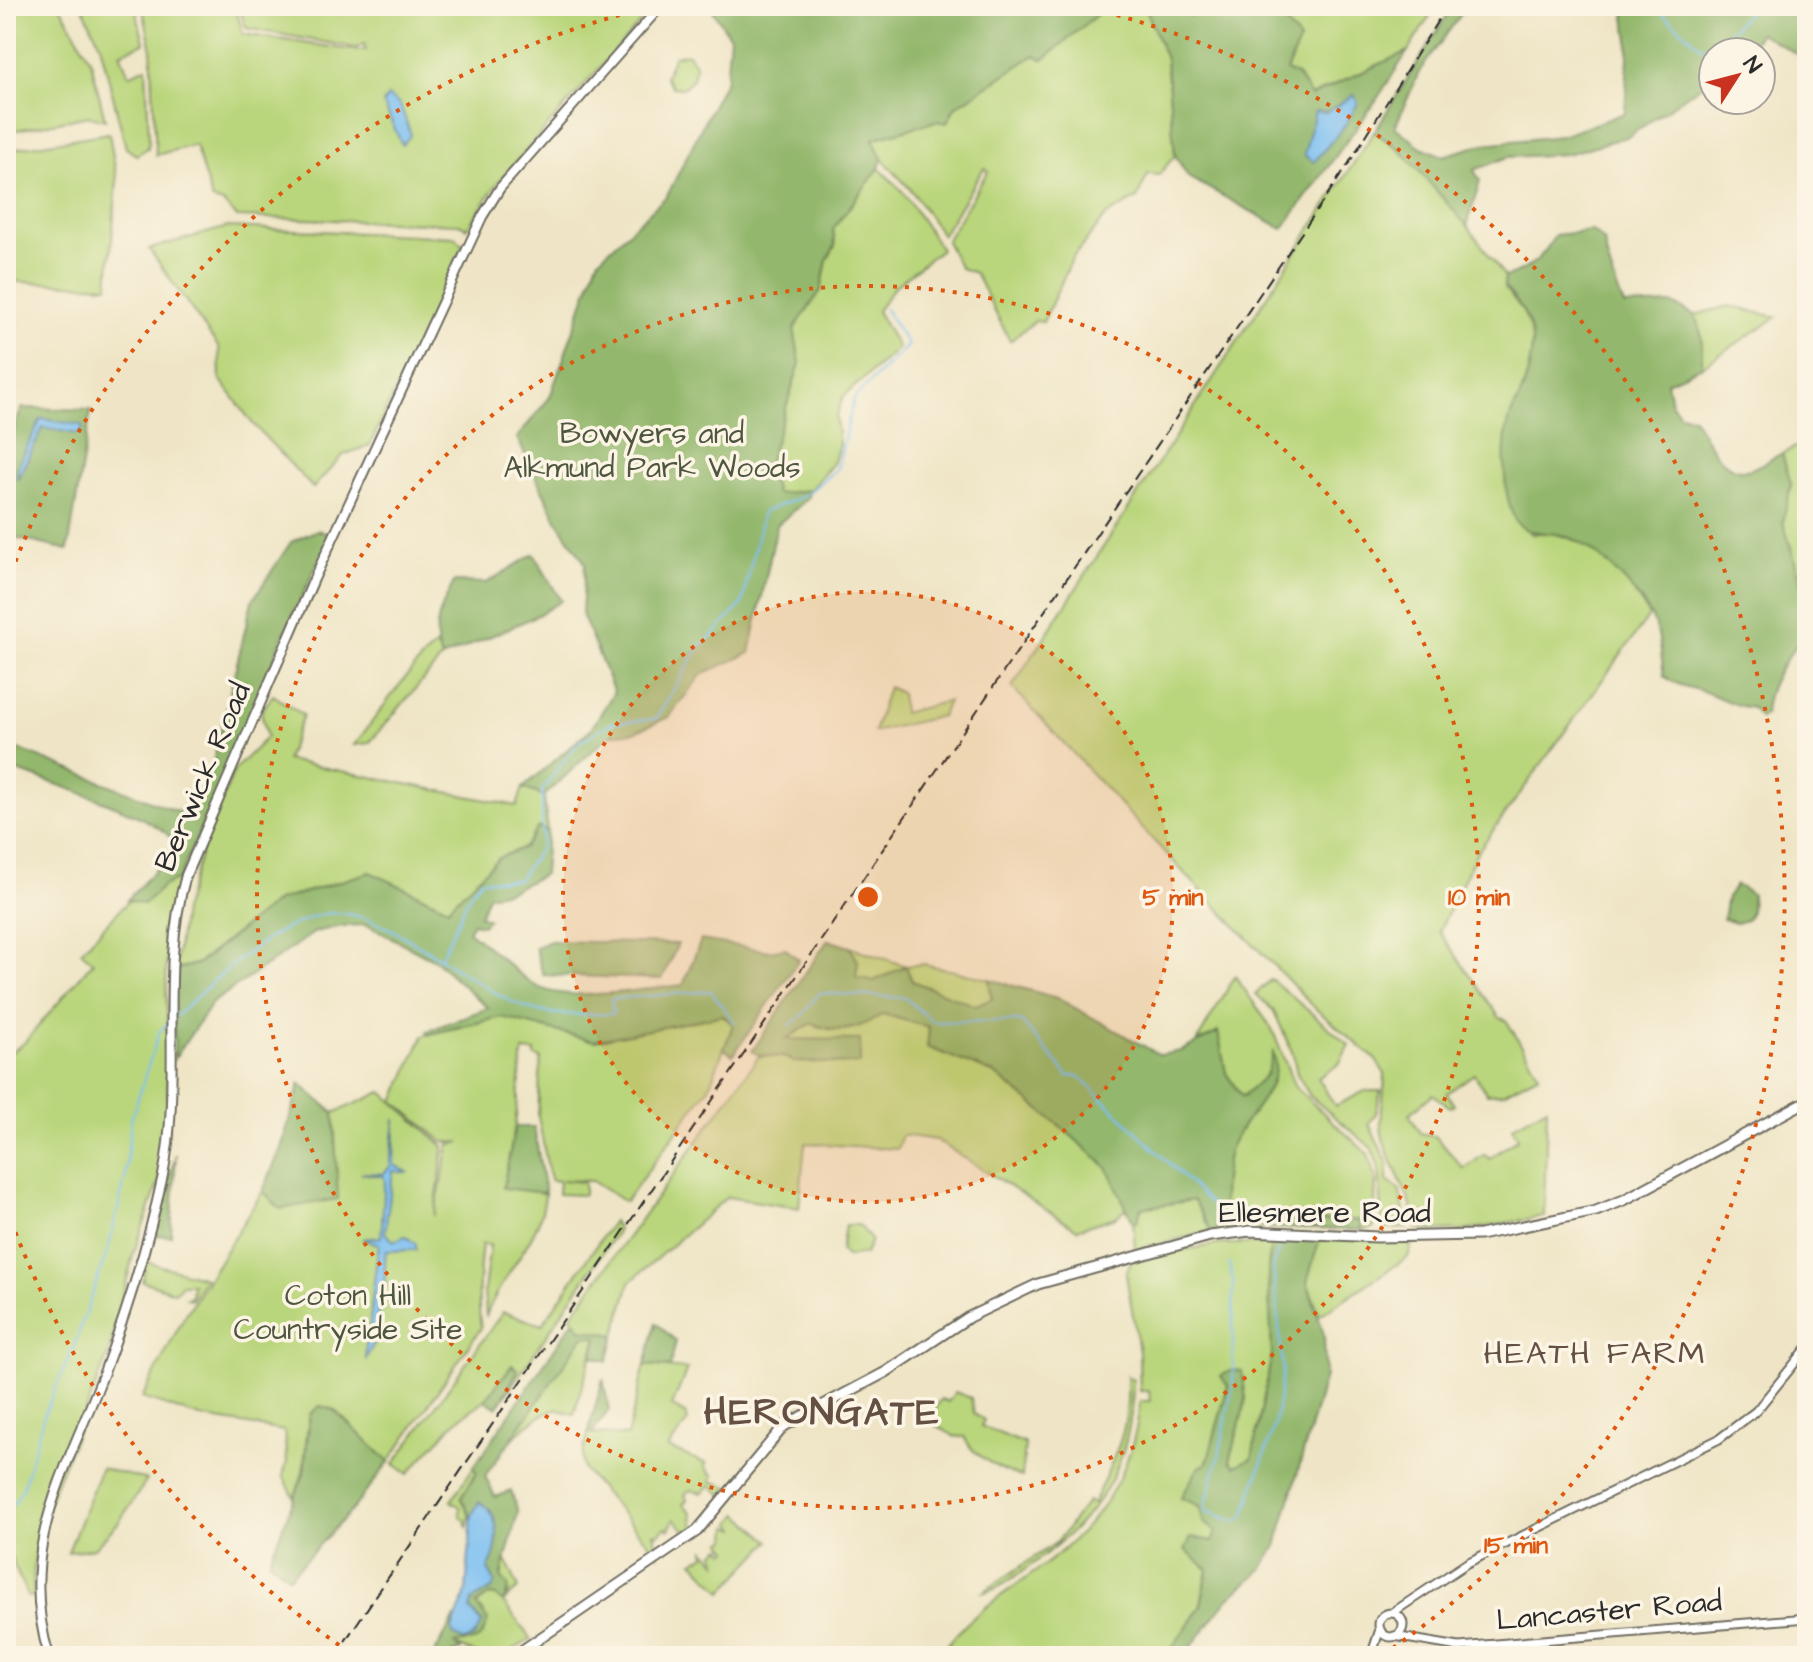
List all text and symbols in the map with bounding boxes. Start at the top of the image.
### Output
north arrow [1697,36,1777,116]
text: N [1735,50,1769,80]
park label: Bowyers and Alkmund Park Woods [503,413,801,489]
street label: Berwick Road [144,676,262,878]
text: 5 min [1143,881,1203,915]
text: 10 min [1448,881,1510,915]
centre of rings [854,883,882,911]
street label: Ellesmere Road [1219,1192,1431,1234]
park label: Coton Hill Countryside Site [234,1275,462,1352]
district label: HEATH FARM [1484,1331,1706,1376]
district label: HERONGATE [704,1387,940,1439]
text: 15 min [1484,1529,1548,1563]
street label: Lancaster Road [1495,1580,1723,1642]

